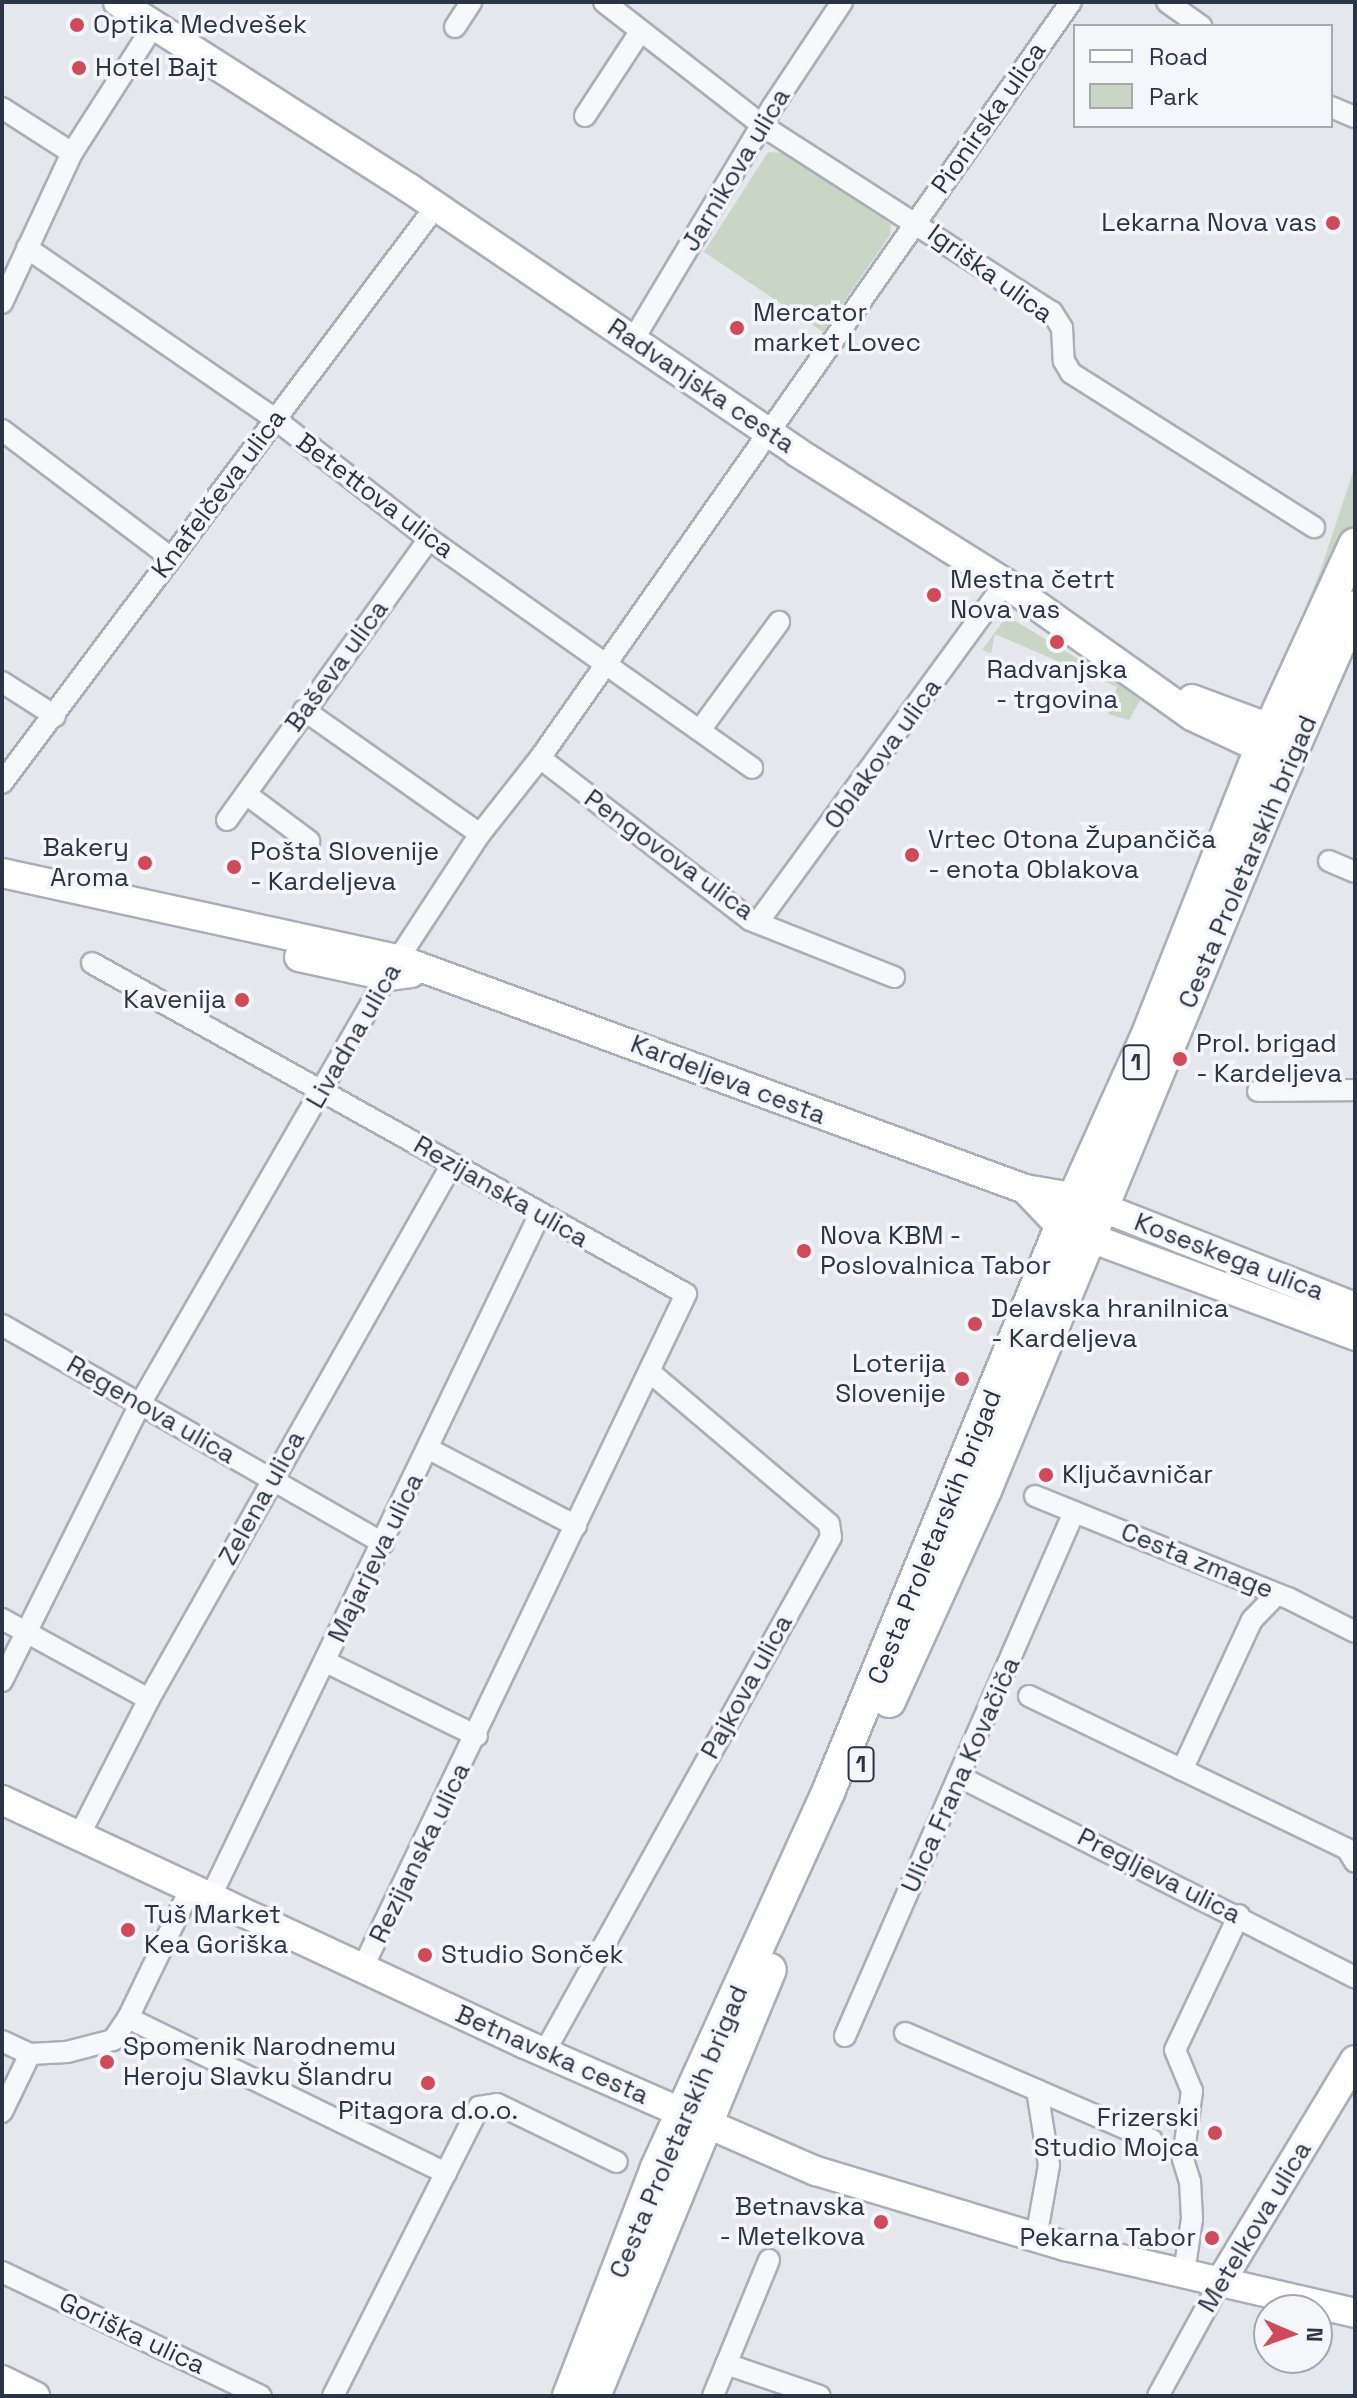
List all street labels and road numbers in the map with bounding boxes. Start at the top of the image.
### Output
street label: Pionirska ulica [925,36,1053,200]
street label: Jarnikova ulica [675,83,797,257]
street label: Igriška ulica [921,218,1059,330]
street label: Radvanjska cesta [602,312,800,460]
street label: Knafelčeva ulica [145,403,293,585]
street label: Betettova ulica [290,427,460,565]
street label: Baševa ulica [279,594,395,738]
street label: Oblakova ulica [818,673,948,835]
street label: Cesta Proletarskih brigad [1172,711,1324,1013]
street label: Pengovova ulica [578,783,760,927]
street label: Livadna ulica [300,958,408,1114]
street label: Kardeljeva cesta [626,1028,830,1132]
road number: 1 [1122,1042,1150,1082]
street label: Rezijanska ulica [408,1129,594,1255]
street label: Koseskega ulica [1130,1207,1328,1307]
street label: Regenova ulica [61,1349,241,1471]
street label: Cesta Proletarskih brigad [861,1385,1009,1689]
street label: Zelena ulica [212,1426,312,1570]
street label: Majarjeva ulica [322,1468,430,1648]
street label: Cesta zmage [1116,1516,1278,1606]
street label: Pajkova ulica [695,1609,799,1765]
street label: Ulica Frana Kovačiča [895,1652,1027,1898]
road number: 1 [847,1744,875,1784]
street label: Rezijanska ulica [363,1758,477,1948]
street label: Pregljeva ulica [1072,1821,1246,1931]
street label: Cesta Proletarskih brigad [603,1981,755,2283]
street label: Betnavska cesta [451,1998,653,2112]
street label: Metelkova ulica [1192,2136,1318,2318]
street label: Goriška ulica [54,2287,210,2381]

